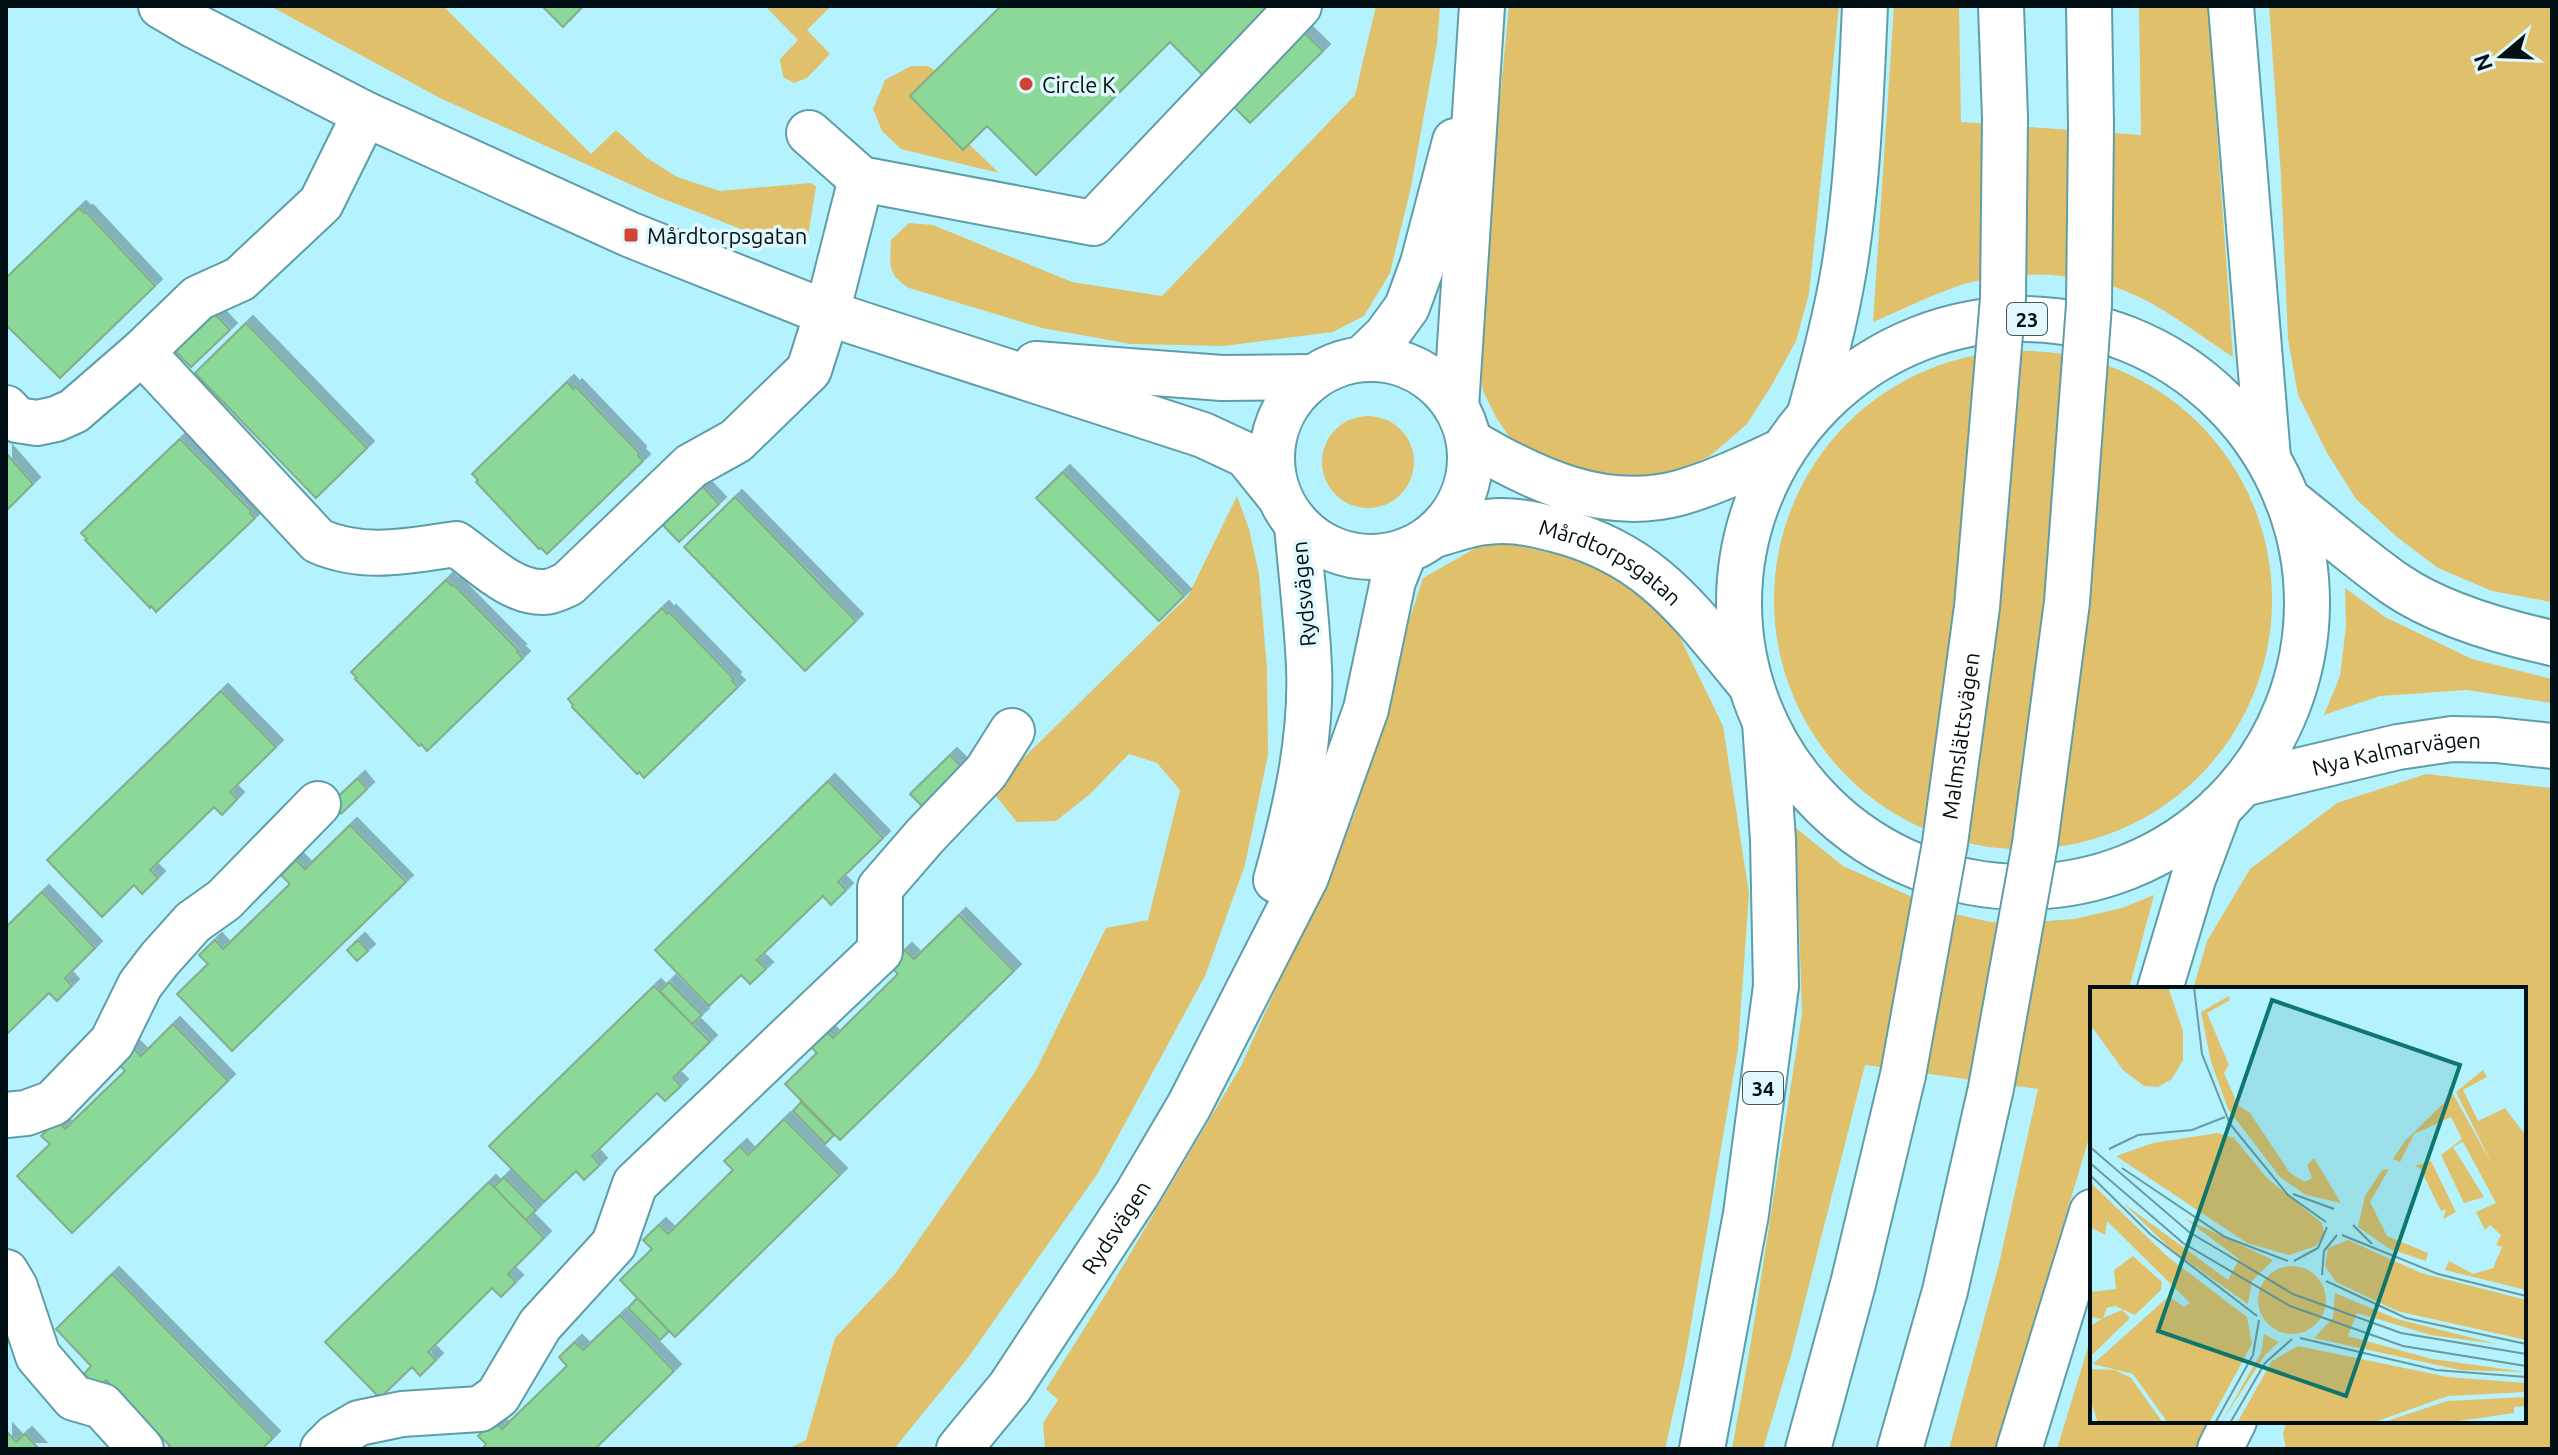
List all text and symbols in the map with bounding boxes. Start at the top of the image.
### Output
north arrow [2462,16,2542,96]
text: N [2468,51,2497,75]
place label: Circle K [1042,72,1116,97]
marker: Circle K [1017,75,1035,93]
place label: Mårdtorpsgatan [647,223,807,248]
marker: Mårdtorpsgatan [622,226,640,244]
road number: 23 [2007,303,2047,335]
street label: Mårdtorpsgatan [1537,513,1687,610]
street label: Rydsvägen [1286,540,1320,648]
street label: Malmslättsvägen [1936,651,1983,821]
street label: Nya Kalmarvägen [2309,726,2481,780]
inset map [2090,987,2526,1423]
road number: 34 [1743,1072,1783,1104]
street label: Rydsvägen [1076,1176,1155,1278]

